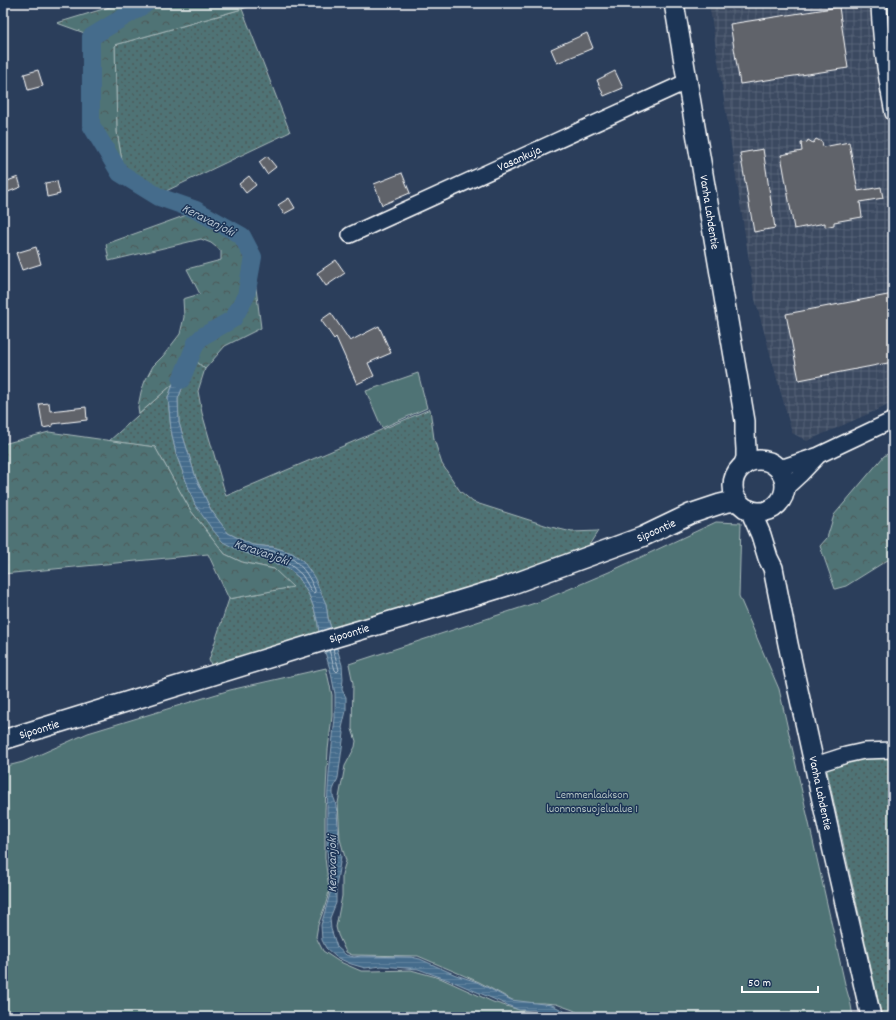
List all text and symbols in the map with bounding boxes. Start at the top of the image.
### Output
street label: Vasankuja [495,142,545,177]
street label: Vanha Lahdentie [694,174,723,251]
water label: Keravanjoki [178,200,240,244]
street label: Sipoontie [634,515,679,548]
water label: Keravanjoki [231,535,294,572]
street label: Sipoontie [327,620,372,649]
street label: Sipoontie [17,716,62,745]
street label: Vanha Lahdentie [803,755,836,832]
park label: Lemmenlaakson luonnonsuojelualue 1 [546,787,638,818]
water label: Keravanjoki [324,833,343,893]
scale bar [742,968,818,994]
text: 50 m [748,975,771,992]

